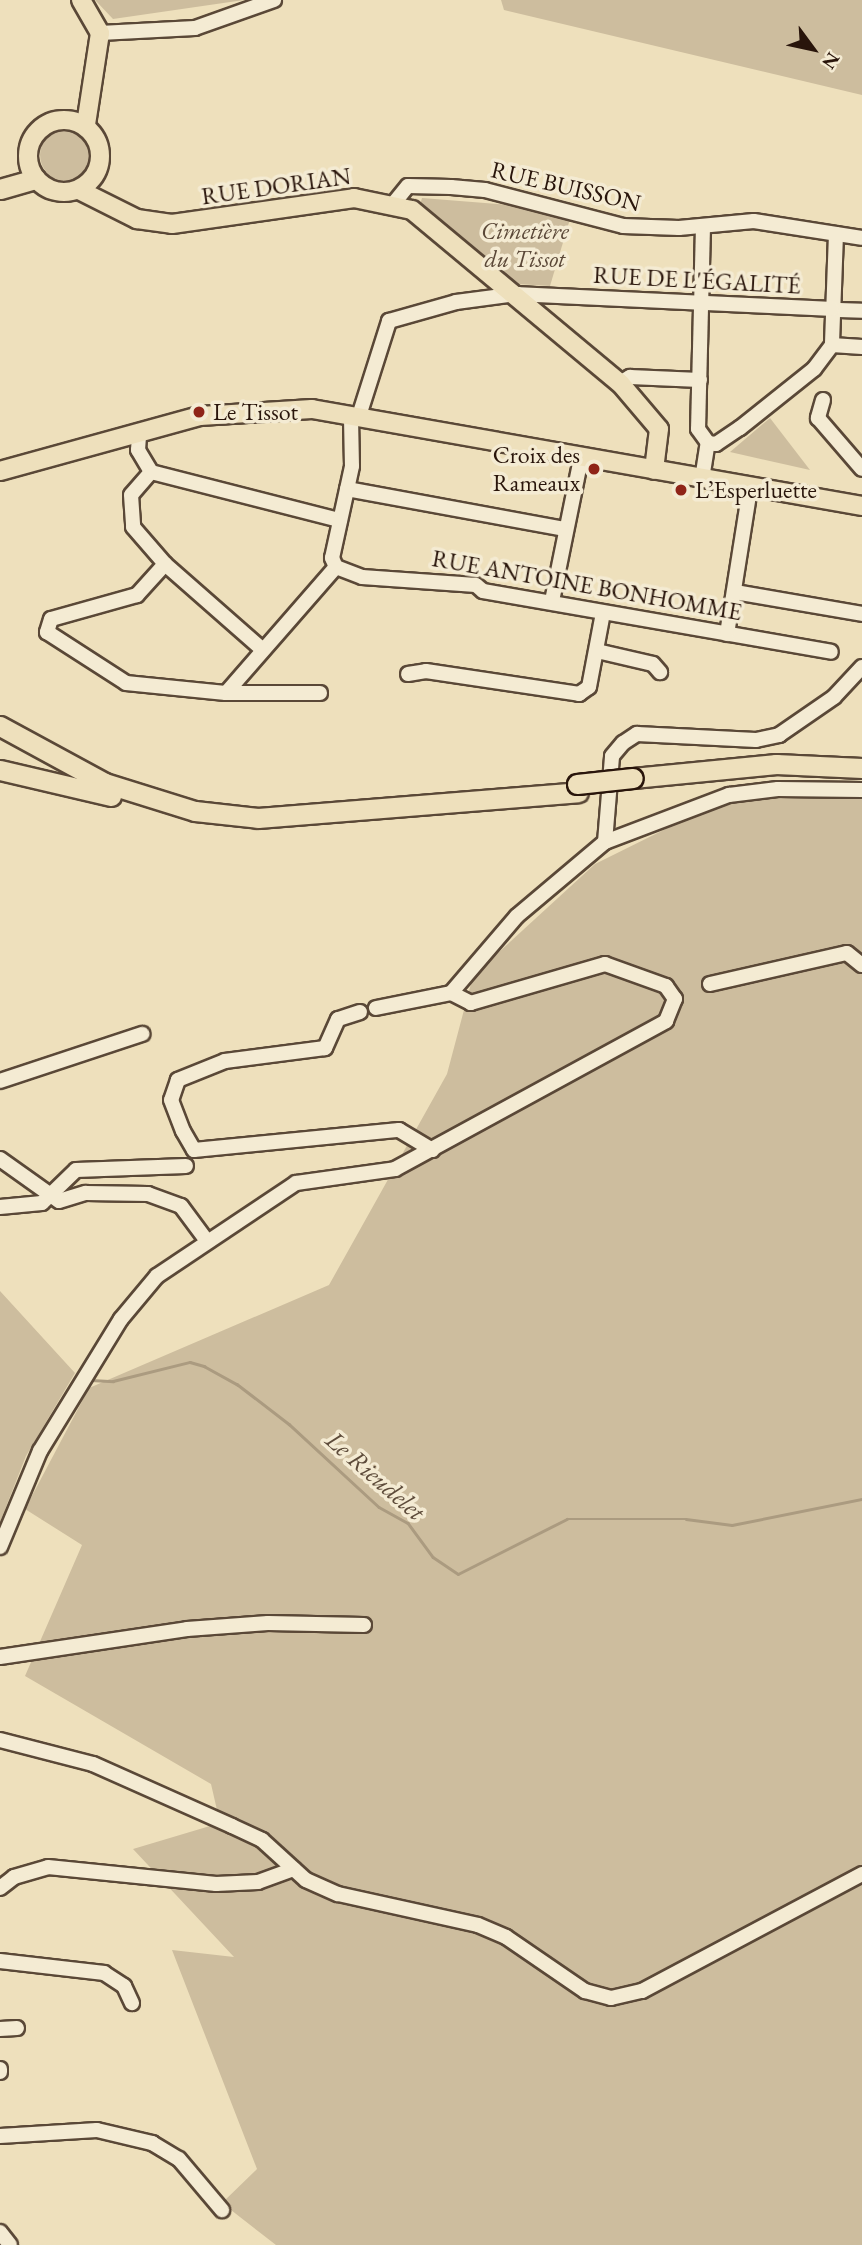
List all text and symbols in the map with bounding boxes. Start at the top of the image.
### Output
north arrow [778,14,848,84]
text: N [816,47,846,74]
street label: RUE BUISSON [488,155,644,217]
street label: RUE DORIAN [200,161,352,211]
park label: Cimetière du Tissot [481,217,569,273]
street label: RUE DE L'ÉGALITÉ [592,260,802,300]
place label: Le Tissot [213,398,298,426]
marker: Le Tissot [191,404,207,420]
place label: Croix des Rameaux [493,441,580,497]
marker: Croix des Rameaux [586,461,602,477]
place label: L’Esperluette [695,476,817,504]
marker: L’Esperluette [673,482,689,498]
street label: RUE ANTOINE BONHOMME [430,544,744,626]
water label: Le Rieudelet [319,1424,431,1528]

